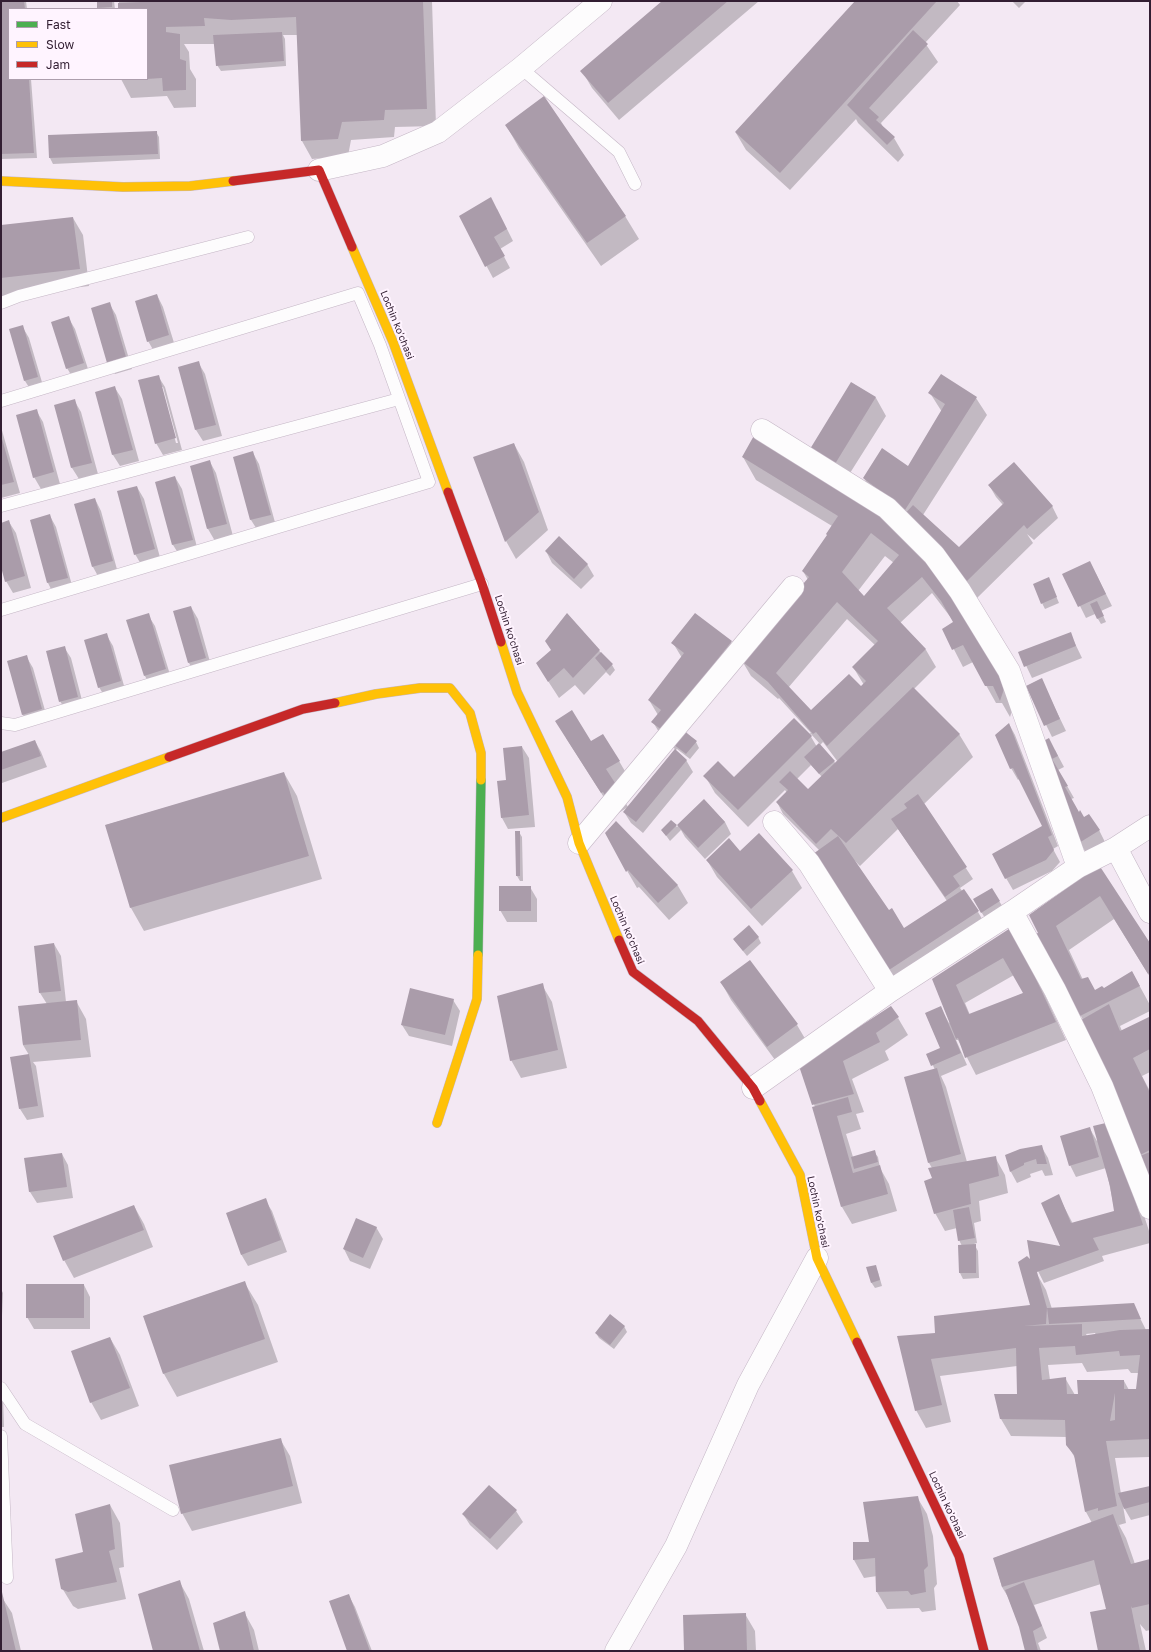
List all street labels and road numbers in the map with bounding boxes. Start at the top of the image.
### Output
street label: Lochin ko'chasi [378,289,416,361]
street label: Lochin ko'chasi [492,593,526,667]
street label: Lochin ko'chasi [607,894,647,966]
street label: Lochin ko'chasi [805,1175,831,1249]
street label: Lochin ko'chasi [926,1469,968,1541]

